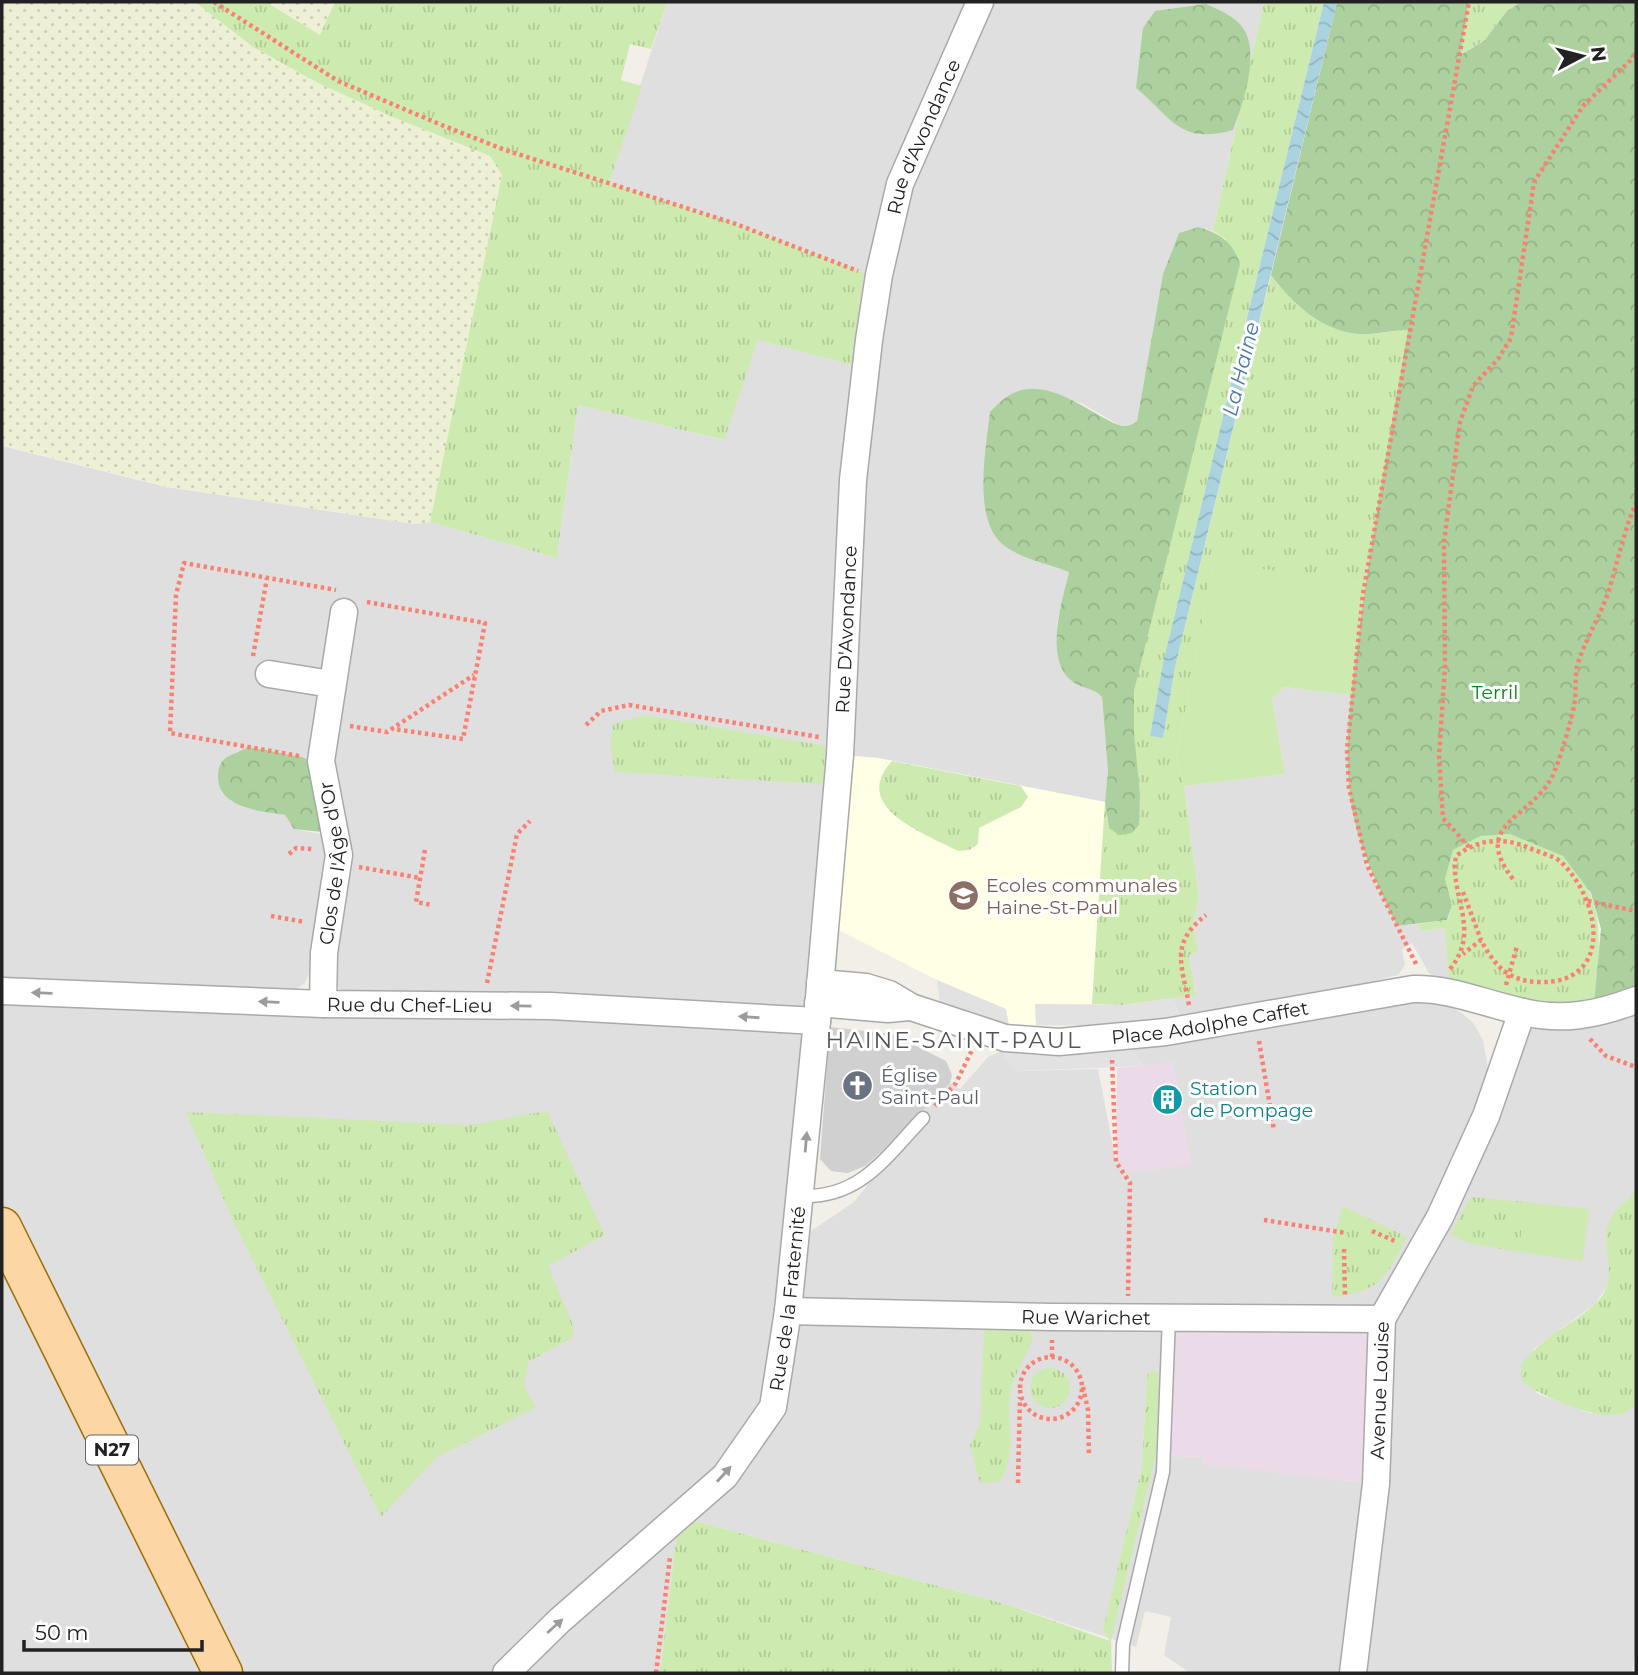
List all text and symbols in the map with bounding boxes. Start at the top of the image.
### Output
north arrow [1547,21,1617,91]
text: N [1586,45,1611,63]
street label: Rue d'Avondance [882,56,965,217]
water label: La Haine [1217,319,1264,418]
street label: Rue D'Avondance [831,545,862,714]
park label: Terril [1472,681,1518,704]
street label: Clos de l'Âge d'Or [314,780,352,947]
place label: Ecoles communales Haine-St-Paul [986,874,1177,919]
school or university icon: Ecoles communales Haine-St-Paul [946,879,980,913]
one-way arrow [31,987,53,999]
street label: Rue du Chef-Lieu [327,993,493,1017]
one-way arrow [258,996,280,1007]
street label: Place Adolphe Caffet [1110,996,1310,1049]
one-way arrow [510,1000,532,1012]
one-way arrow [737,1011,759,1022]
district label: HAINE-SAINT-PAUL [825,1026,1083,1054]
place label: Église Saint-Paul [881,1064,979,1109]
church icon: Église Saint-Paul [841,1069,875,1103]
place label: Station de Pompage [1190,1077,1313,1122]
building icon: Station de Pompage [1150,1082,1184,1116]
one-way arrow [800,1131,811,1153]
street label: Rue de la Fraternité [765,1205,810,1393]
street label: Rue Warichet [1021,1305,1151,1330]
street label: Avenue Louise [1366,1321,1394,1460]
road number: N27 [86,1436,138,1464]
one-way arrow [716,1466,732,1483]
scale bar [24,1608,203,1652]
one-way arrow [546,1618,563,1634]
text: 50 m [35,1620,89,1645]

